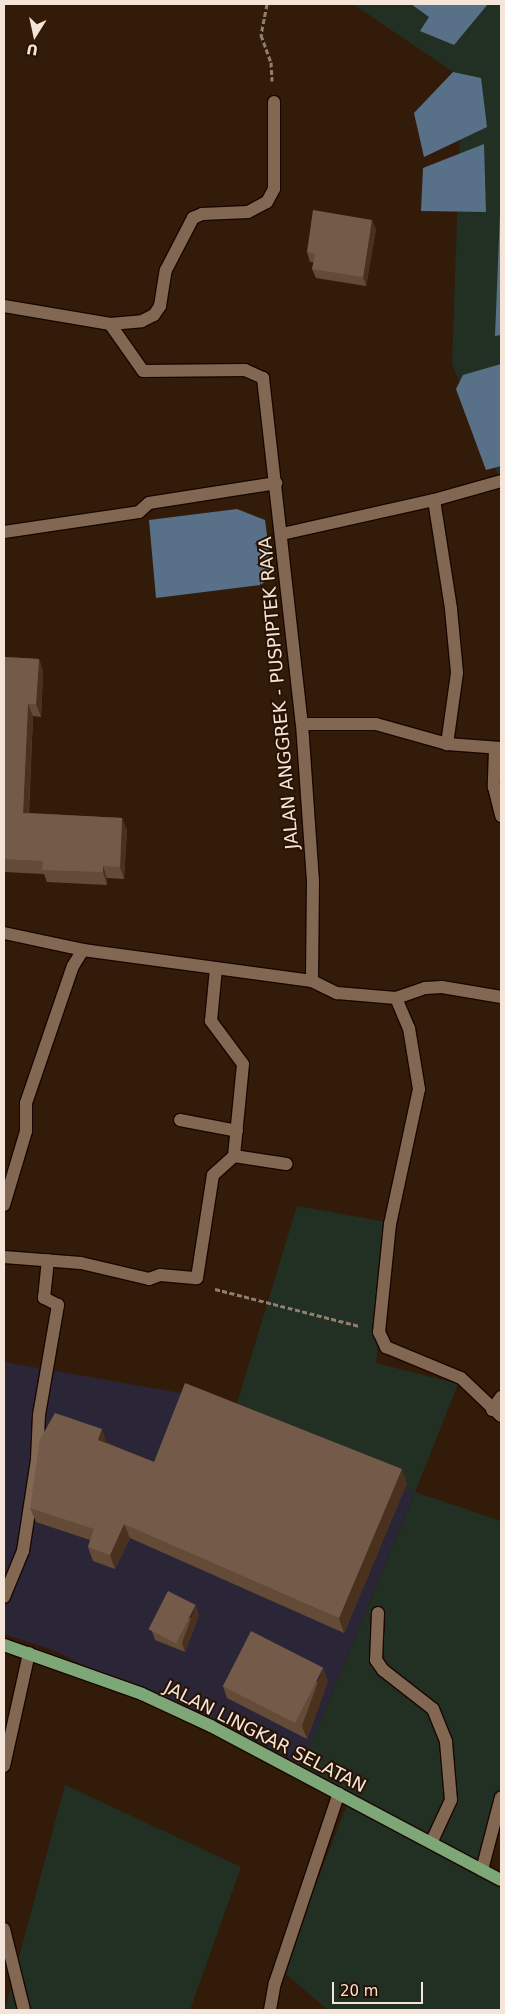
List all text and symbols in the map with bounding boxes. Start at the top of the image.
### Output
north arrow [10,10,60,60]
text: U [25,41,39,59]
street label: JALAN ANGGREK - PUSPIPTEK RAYA [255,536,303,850]
street label: JALAN LINGKAR SELATAN [161,1677,369,1797]
scale bar [335,1972,426,2004]
text: 20 m [340,1982,378,2000]

